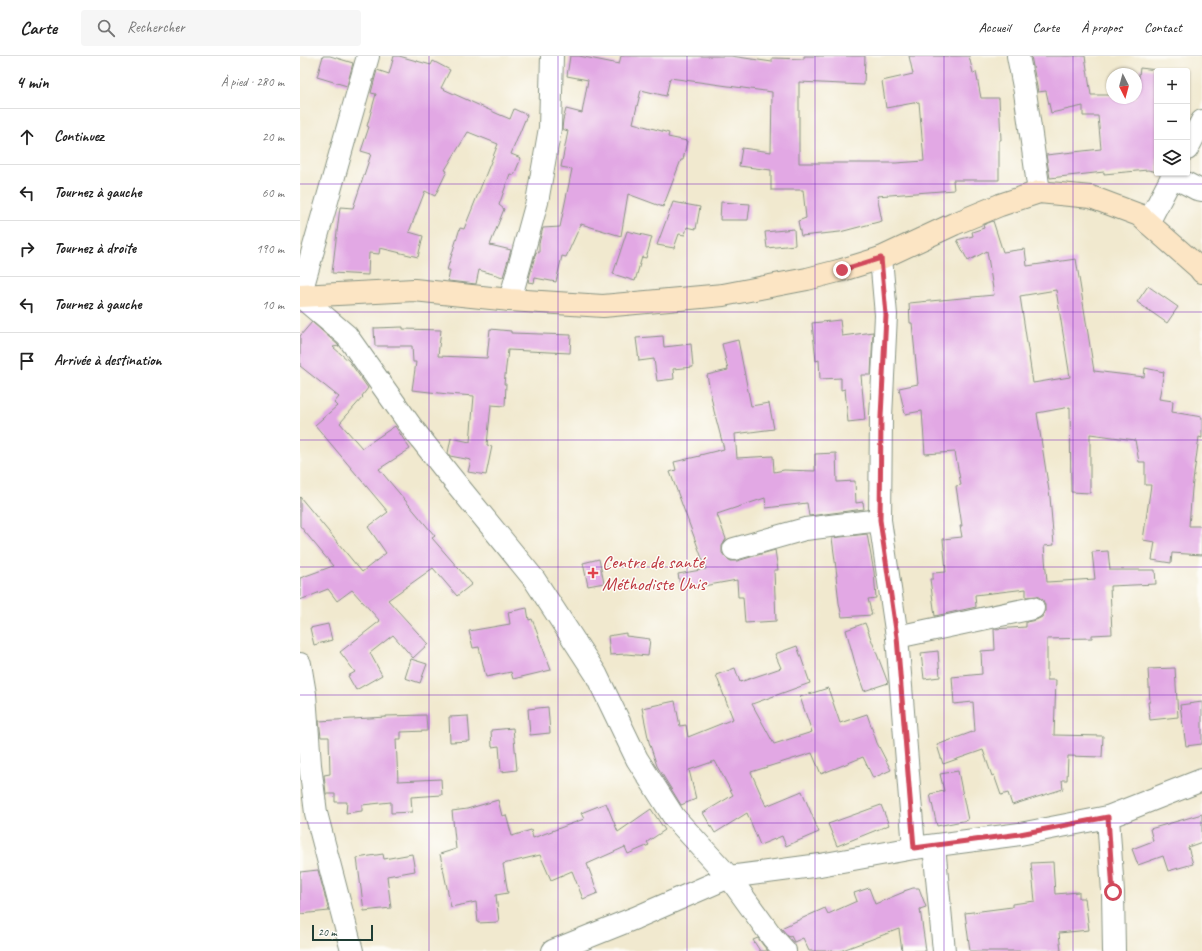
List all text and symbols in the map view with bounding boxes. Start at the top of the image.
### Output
search box [81,10,361,46]
text: Carte [20,16,57,40]
icon: search [95,17,117,39]
text: Rechercher [127,18,185,37]
text: Accueil [979,19,1010,36]
text: Carte [1032,19,1059,36]
text: À propos [1081,19,1122,36]
text: Contact [1144,19,1182,36]
north arrow [1106,68,1142,104]
map controls [1154,68,1190,176]
button: + [1154,68,1190,104]
text: 4 min [16,72,49,93]
text: À pied · 280 m [221,74,284,90]
button: − [1154,104,1190,140]
icon: ahead [16,126,38,148]
text: Continuez [54,127,104,146]
text: 20 m [262,129,284,145]
button: layers [1154,140,1190,176]
icon: left [16,182,38,204]
text: Tournez à gauche [54,183,141,202]
text: 60 m [262,185,284,201]
icon: right [16,238,38,260]
text: Tournez à droite [54,239,136,258]
text: 190 m [256,241,284,257]
route end [833,261,851,279]
icon: left [16,294,38,316]
text: Tournez à gauche [54,295,141,314]
text: 10 m [262,297,284,313]
icon: arrive [16,350,38,372]
text: Arrivée à destination [54,351,162,370]
place label: Centre de santé Méthodiste Unis [602,550,708,596]
marker: Centre de santé Méthodiste Unis [587,567,599,579]
route start [1104,883,1122,901]
scale bar [312,923,373,942]
text: 20 m [318,925,337,939]

